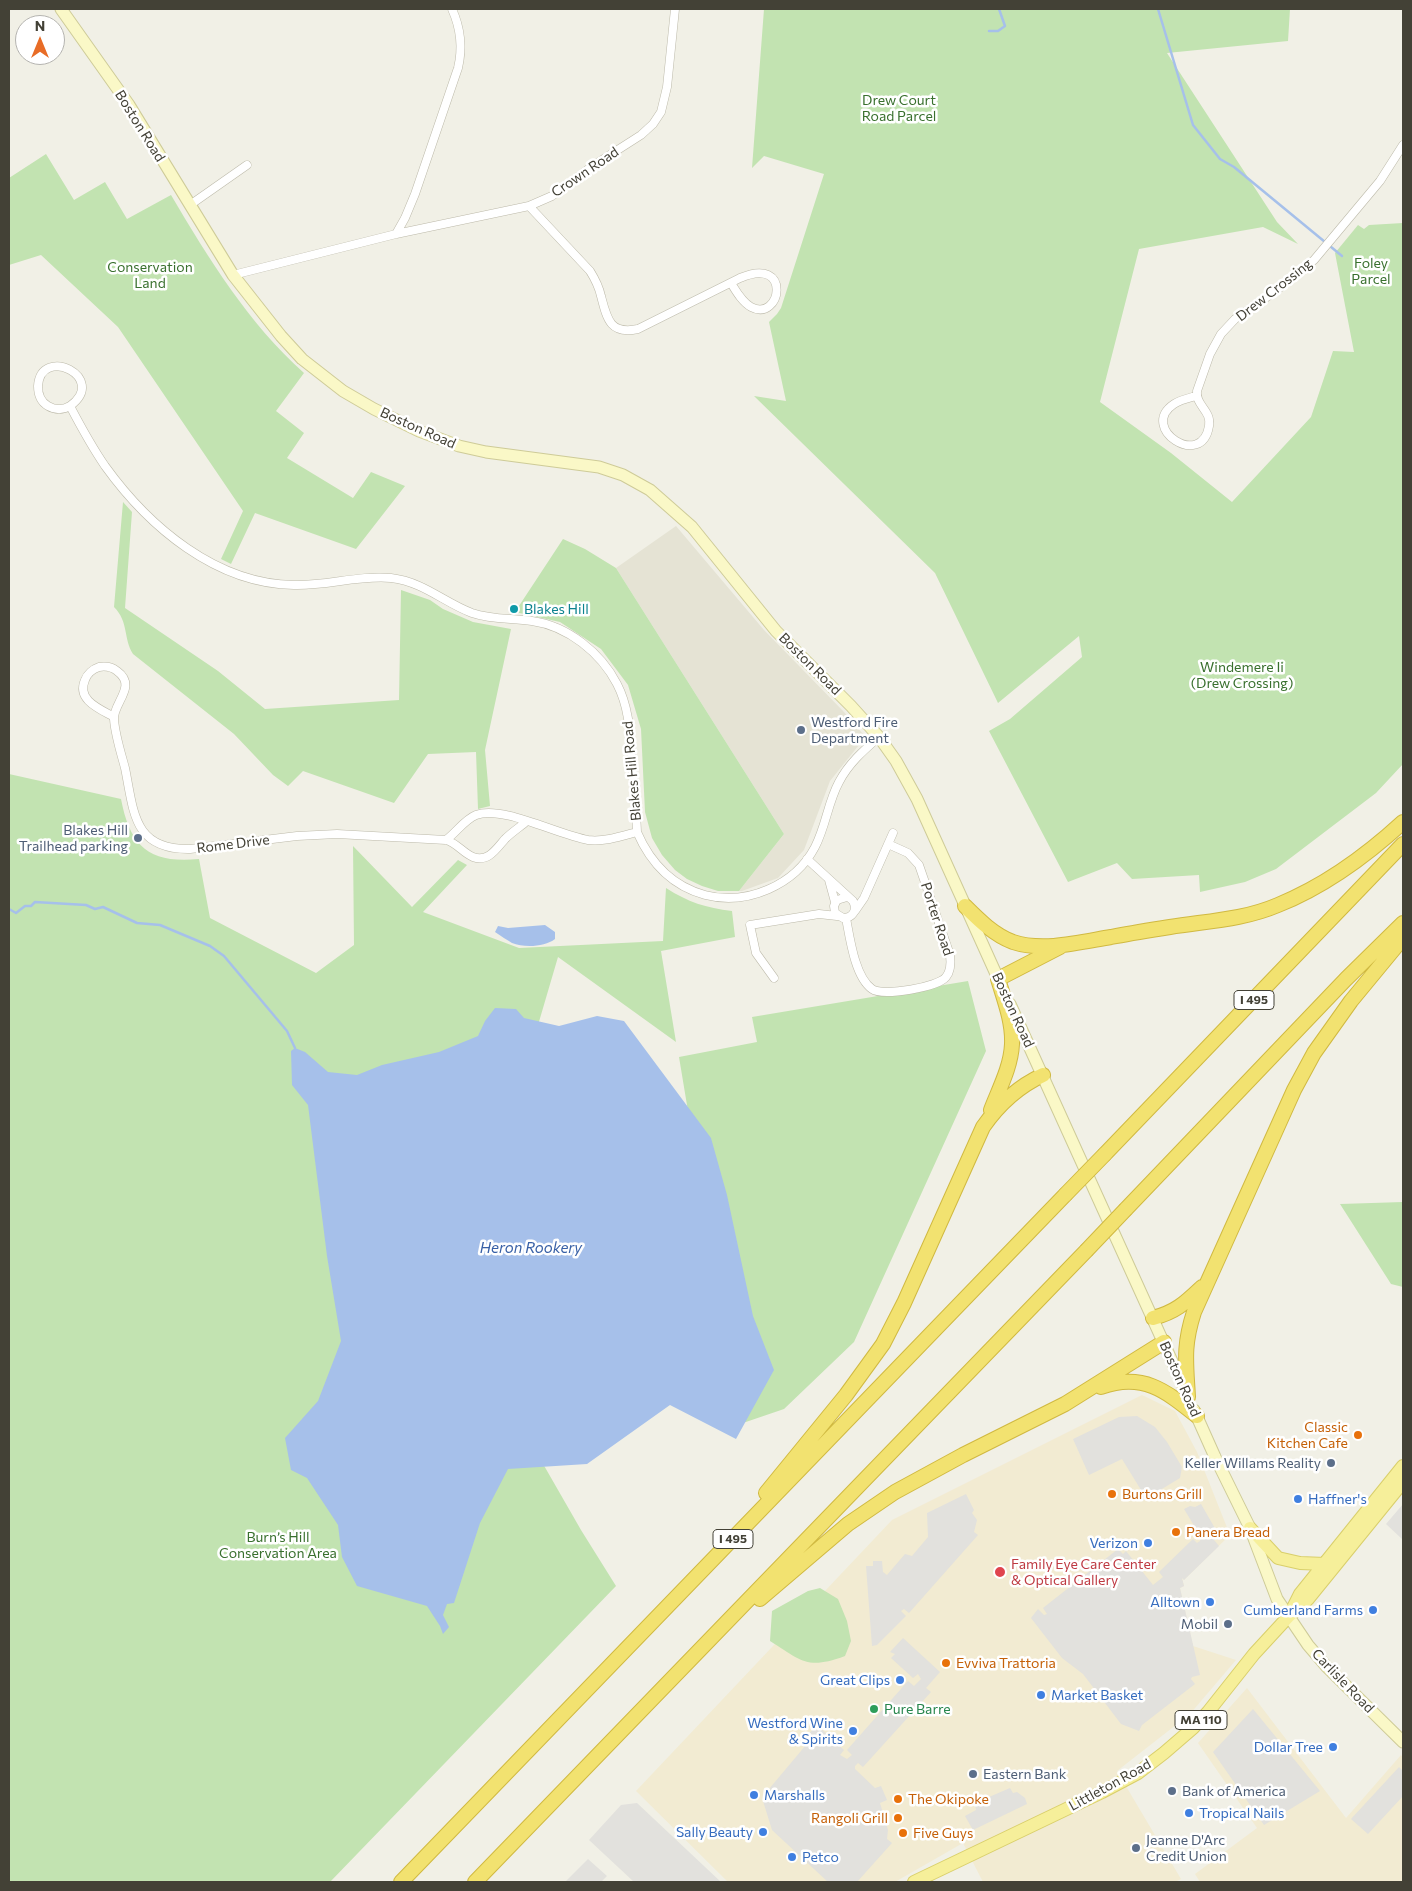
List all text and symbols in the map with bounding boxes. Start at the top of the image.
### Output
north arrow [15,15,65,65]
text: N [35,17,45,34]
street label: Boston Road [111,87,169,165]
park label: Drew Court Road Parcel [862,92,936,124]
street label: Crown Road [548,143,622,201]
street label: Drew Crossing [1233,255,1315,325]
park label: Foley Parcel [1351,255,1391,288]
park label: Conservation Land [107,259,193,292]
street label: Boston Road [378,404,458,452]
place label: Blakes Hill [524,601,589,617]
marker: Blakes Hill [508,603,520,615]
street label: Boston Road [775,629,845,699]
park label: Windemere Ii (Drew Crossing) [1191,659,1293,692]
place label: Westford Fire Department [811,714,898,746]
street label: Blakes Hill Road [619,720,645,822]
marker: Westford Fire Department [795,724,807,736]
place label: Blakes Hill Trailhead parking [19,822,128,854]
street label: Rome Drive [196,831,270,857]
marker: Blakes Hill Trailhead parking [132,832,144,844]
street label: Porter Road [917,880,957,958]
street label: Boston Road [988,970,1038,1050]
road number: I 495 [1234,990,1274,1010]
water label: Heron Rookery [480,1239,582,1257]
street label: Boston Road [1156,1339,1204,1419]
place label: Classic Kitchen Cafe [1267,1419,1348,1451]
marker: Classic Kitchen Cafe [1352,1429,1364,1441]
place label: Keller Willams Reality [1185,1455,1321,1471]
marker: Keller Willams Reality [1325,1457,1337,1469]
place label: Burtons Grill [1122,1486,1202,1502]
marker: Burtons Grill [1106,1488,1118,1500]
place label: Haffner's [1308,1491,1367,1507]
marker: Haffner's [1292,1493,1304,1505]
place label: Panera Bread [1186,1524,1270,1540]
marker: Panera Bread [1170,1526,1182,1538]
park label: Burn’s Hill Conservation Area [219,1529,337,1561]
road number: I 495 [713,1530,753,1548]
place label: Verizon [1089,1535,1138,1551]
marker: Verizon [1142,1537,1154,1549]
place label: Family Eye Care Center & Optical Gallery [1011,1556,1156,1588]
marker: Family Eye Care Center & Optical Gallery [993,1565,1007,1579]
place label: Alltown [1150,1594,1200,1610]
marker: Alltown [1204,1596,1216,1608]
place label: Cumberland Farms [1243,1602,1363,1618]
marker: Cumberland Farms [1367,1604,1379,1616]
place label: Mobil [1181,1616,1218,1632]
marker: Mobil [1222,1618,1234,1630]
street label: Carlisle Road [1308,1646,1378,1716]
place label: Evviva Trattoria [956,1655,1056,1671]
marker: Evviva Trattoria [940,1657,952,1669]
place label: Great Clips [820,1672,890,1688]
marker: Great Clips [894,1674,906,1686]
place label: Market Basket [1051,1687,1143,1703]
marker: Market Basket [1035,1689,1047,1701]
place label: Pure Barre [884,1701,951,1717]
marker: Pure Barre [868,1703,880,1715]
road number: MA 110 [1175,1710,1227,1730]
place label: Westford Wine & Spirits [747,1715,843,1748]
marker: Westford Wine & Spirits [847,1725,859,1737]
place label: Dollar Tree [1254,1739,1323,1755]
marker: Dollar Tree [1327,1741,1339,1753]
street label: Littleton Road [1066,1756,1154,1814]
place label: Eastern Bank [983,1766,1066,1782]
marker: Eastern Bank [967,1768,979,1780]
place label: Bank of America [1182,1783,1286,1799]
marker: Bank of America [1166,1785,1178,1797]
place label: Marshalls [764,1787,825,1803]
marker: Marshalls [748,1789,760,1801]
place label: The Okipoke [908,1791,989,1807]
marker: The Okipoke [892,1793,904,1805]
place label: Tropical Nails [1199,1805,1284,1821]
marker: Tropical Nails [1183,1807,1195,1819]
place label: Rangoli Grill [811,1810,888,1826]
marker: Rangoli Grill [892,1812,904,1824]
place label: Sally Beauty [676,1824,753,1840]
place label: Five Guys [913,1825,973,1841]
marker: Sally Beauty [757,1826,769,1838]
marker: Five Guys [897,1827,909,1839]
place label: Jeanne D'Arc Credit Union [1146,1832,1227,1864]
marker: Jeanne D'Arc Credit Union [1130,1842,1142,1854]
place label: Petco [802,1849,839,1865]
marker: Petco [786,1851,798,1863]

